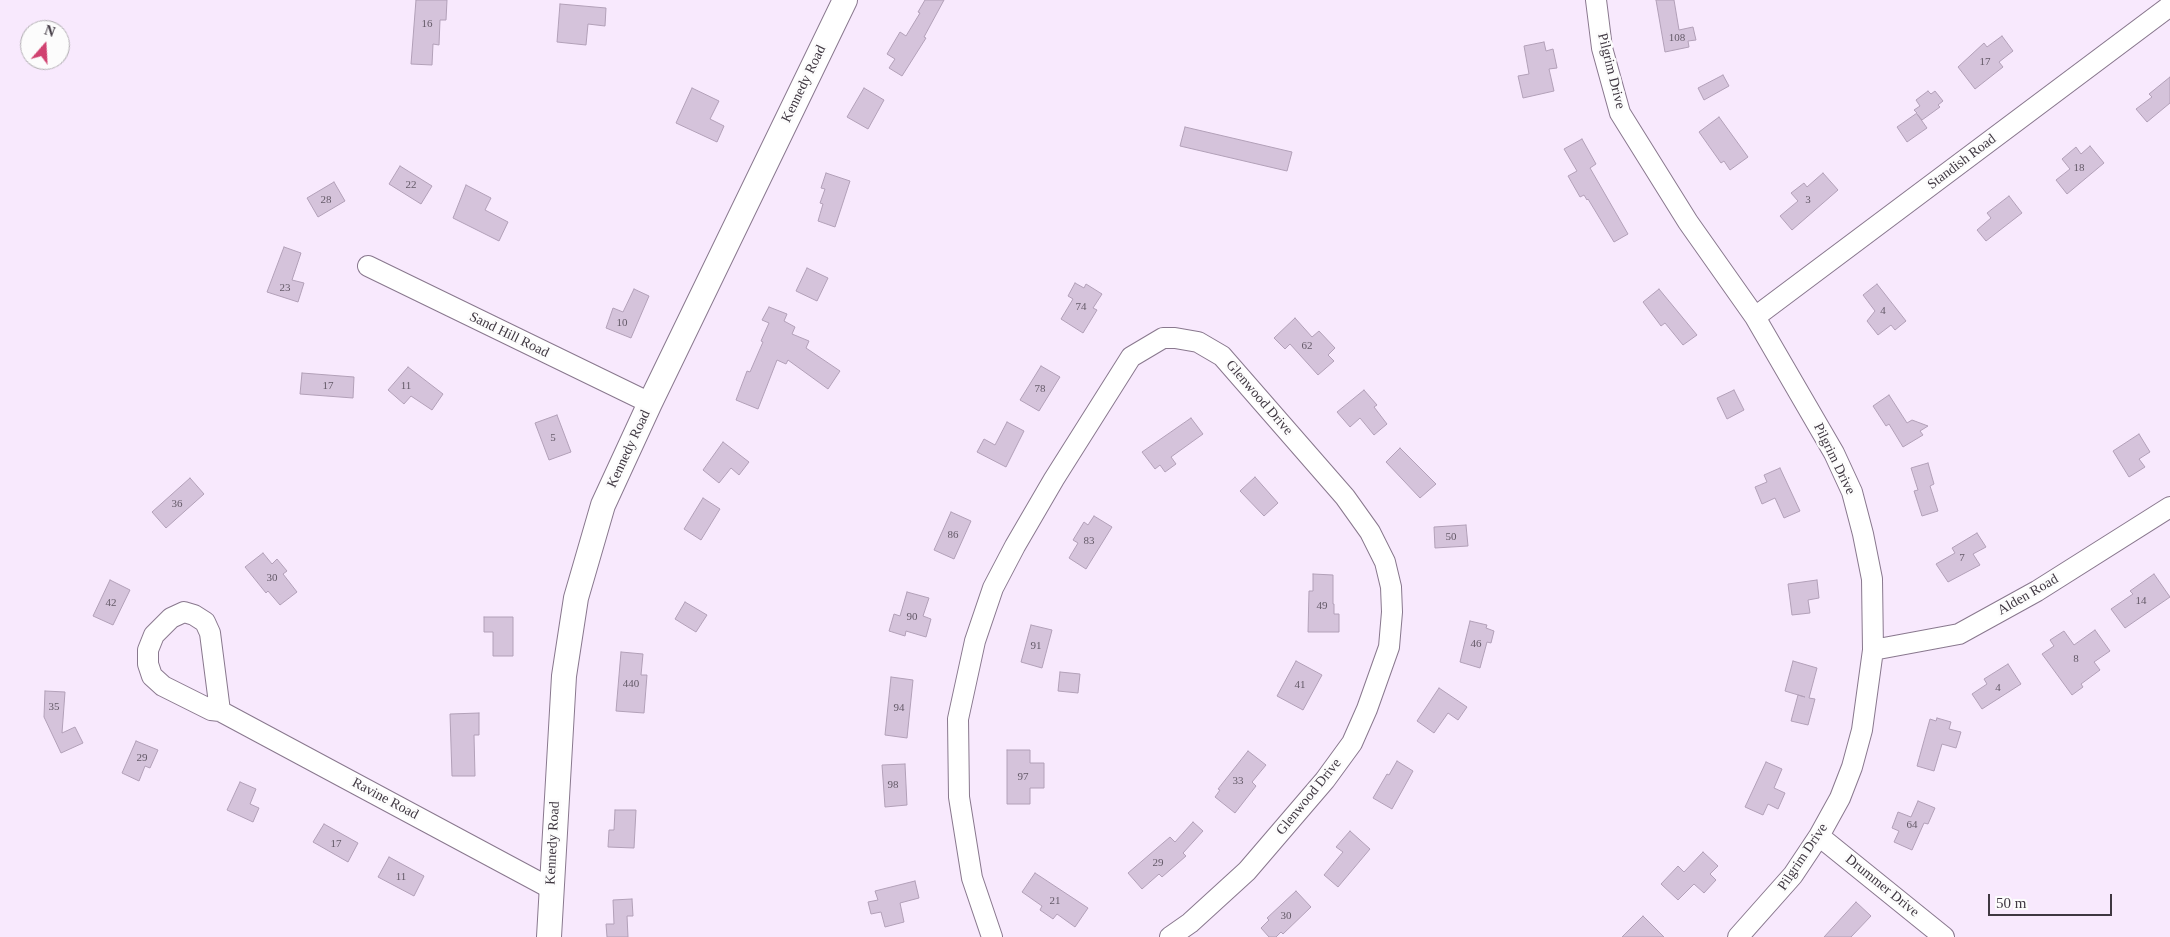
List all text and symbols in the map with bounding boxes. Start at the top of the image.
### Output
house number: 16 [422,17,432,31]
north arrow [20,20,70,70]
text: N [42,23,57,40]
street label: Pilgrim Drive [1593,31,1629,111]
house number: 108 [1669,31,1685,45]
street label: Kennedy Road [778,43,830,125]
house number: 17 [1980,55,1990,69]
street label: Standish Road [1924,131,2000,193]
house number: 18 [2074,161,2084,175]
house number: 22 [406,178,416,192]
house number: 28 [321,193,332,207]
house number: 3 [1805,193,1811,207]
house number: 23 [280,281,290,295]
house number: 74 [1076,300,1086,314]
house number: 4 [1880,304,1886,318]
street label: Sand Hill Road [467,309,551,361]
house number: 10 [616,316,628,330]
house number: 62 [1301,339,1312,353]
street label: Glenwood Drive [1222,357,1296,439]
house number: 17 [322,379,333,393]
house number: 11 [401,379,411,393]
house number: 78 [1034,382,1046,396]
street label: Kennedy Road [604,408,654,490]
street label: Pilgrim Drive [1809,421,1859,497]
house number: 5 [550,431,556,445]
house number: 36 [172,497,182,511]
house number: 86 [948,528,958,542]
house number: 50 [1445,530,1456,544]
house number: 83 [1084,534,1094,548]
house number: 7 [1959,551,1965,565]
house number: 30 [266,571,278,585]
street label: Alden Road [1995,571,2061,619]
house number: 14 [2136,594,2146,608]
house number: 42 [105,596,116,610]
house number: 49 [1316,599,1328,613]
house number: 90 [906,610,918,624]
house number: 46 [1470,637,1482,651]
house number: 91 [1030,639,1042,653]
house number: 8 [2073,652,2079,666]
house number: 440 [623,677,639,691]
house number: 41 [1294,678,1306,692]
house number: 4 [1995,681,2001,695]
house number: 35 [49,700,60,714]
house number: 94 [894,701,904,715]
house number: 29 [136,751,148,765]
street label: Glenwood Drive [1273,755,1345,839]
house number: 97 [1018,770,1028,784]
house number: 33 [1232,774,1244,788]
street label: Ravine Road [349,775,421,823]
house number: 98 [888,778,898,792]
street label: Kennedy Road [542,801,564,885]
house number: 64 [1906,818,1918,832]
street label: Pilgrim Drive [1774,820,1832,894]
house number: 17 [331,837,342,851]
street label: Drummer Drive [1842,851,1922,921]
house number: 29 [1152,856,1164,870]
house number: 11 [396,870,406,884]
scale bar [1990,884,2114,916]
house number: 21 [1050,894,1060,908]
text: 50 m [1996,895,2026,911]
house number: 30 [1280,909,1292,923]

